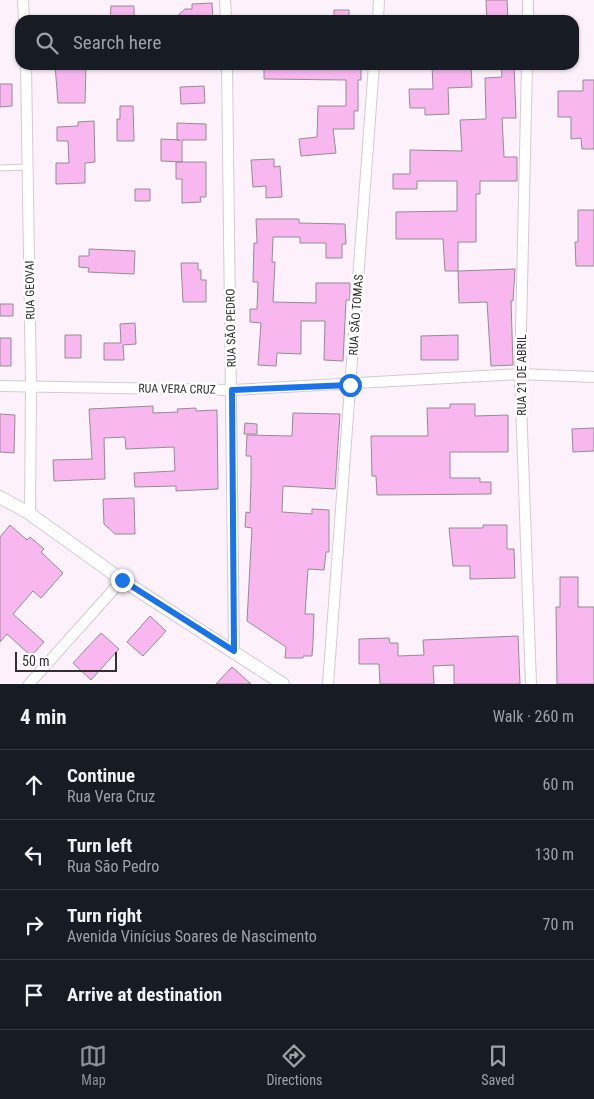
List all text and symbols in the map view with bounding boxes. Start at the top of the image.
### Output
search box [15,15,579,70]
icon: search [33,29,61,57]
text: Search here [73,31,161,54]
street label: RUA GEOVAI [22,260,38,320]
street label: RUA SÃO TOMAS [344,274,366,356]
street label: RUA SÃO PEDRO [221,289,239,368]
street label: RUA 21 DE ABRIL [515,334,529,416]
route start [339,374,362,397]
street label: RUA VERA CRUZ [138,381,216,397]
route end [111,569,134,592]
scale bar [15,649,118,672]
text: 50 m [22,653,50,669]
text: 4 min [20,705,67,729]
text: Walk · 260 m [493,707,574,726]
text: Continue [67,764,135,787]
icon: ahead [20,771,48,799]
text: 60 m [542,775,574,794]
text: Rua Vera Cruz [67,787,155,806]
text: Turn left [67,834,132,857]
icon: left [20,841,48,869]
text: 130 m [535,845,574,864]
text: Rua São Pedro [67,857,159,876]
text: Turn right [67,904,142,927]
icon: right [20,911,48,939]
text: 70 m [542,915,574,934]
text: Avenida Vinícius Soares de Nascimento [67,927,317,946]
icon: arrive [20,981,48,1009]
text: Arrive at destination [67,983,222,1006]
tab: Map [79,1042,107,1088]
tab: Directions [266,1042,322,1088]
tab: Saved [481,1042,515,1088]

